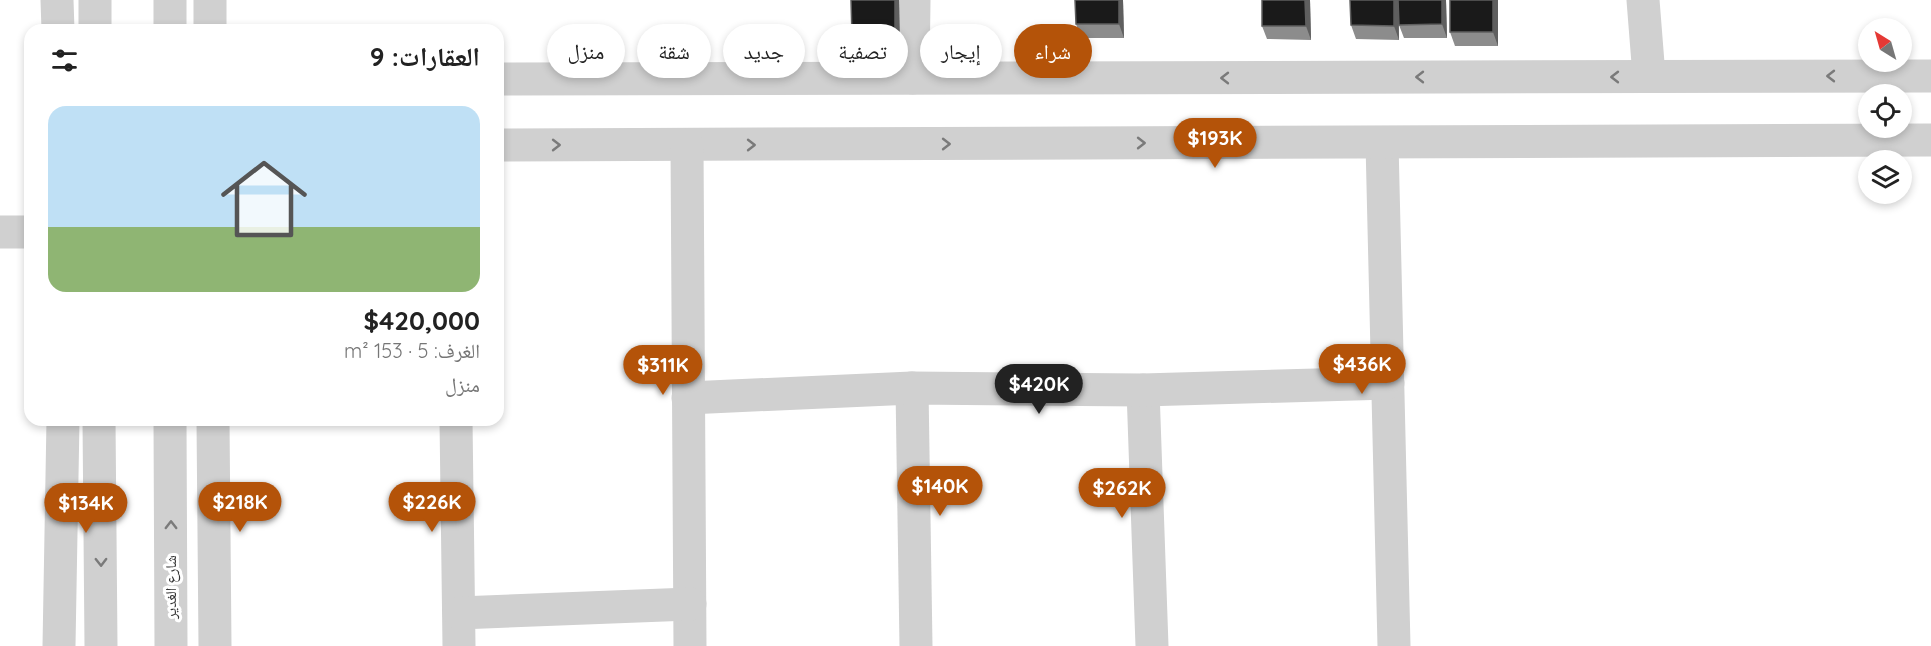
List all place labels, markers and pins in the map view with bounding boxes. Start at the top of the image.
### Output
pin: $193K [1173,118,1257,169]
pin: $436K [1320,344,1404,395]
pin: $311K [621,345,705,396]
pin: $420K [997,364,1081,415]
pin: $140K [898,466,982,517]
pin: $262K [1080,468,1164,519]
pin: $218K [198,482,282,533]
pin: $226K [390,482,474,533]
pin: $134K [44,483,128,534]

